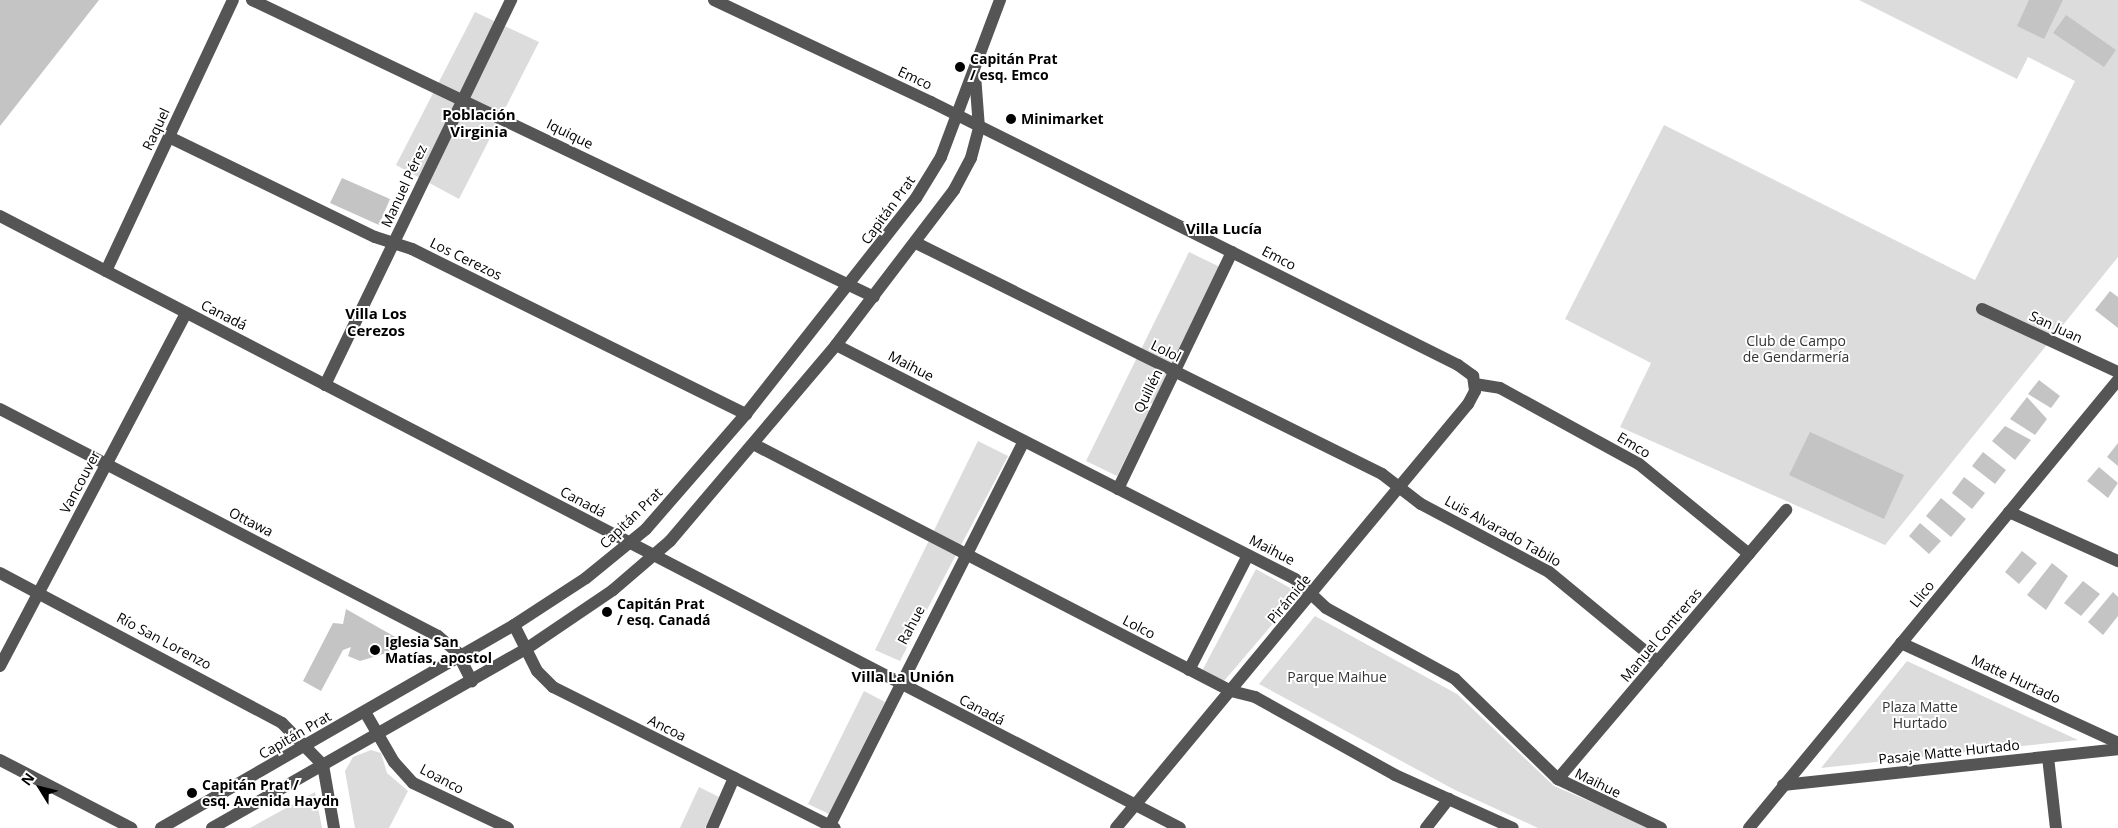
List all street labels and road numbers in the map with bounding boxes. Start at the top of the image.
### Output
street label: Emco [895,63,935,93]
street label: Raquel [139,105,173,153]
street label: Iquique [544,116,596,152]
street label: Manuel Pérez [378,142,430,230]
street label: Capitán Prat [858,172,918,248]
street label: Los Cerezos [427,234,505,284]
street label: Emco [1259,242,1299,274]
street label: Canadá [198,296,250,334]
street label: San Juan [2027,307,2085,347]
street label: Lolol [1148,337,1184,365]
street label: Maihue [885,347,937,385]
street label: Quillén [1130,366,1166,416]
street label: Emco [1614,429,1654,461]
street label: Vancouver [56,448,104,516]
street label: Canadá [557,483,609,521]
street label: Capitán Prat [596,484,666,552]
street label: Luis Alvarado Tabilo [1442,492,1564,570]
street label: Ottawa [226,504,276,540]
street label: Maihue [1246,531,1298,569]
street label: Pirámide [1264,571,1314,627]
street label: Llico [1906,577,1938,611]
street label: Manuel Contreras [1617,585,1705,685]
street label: Rahue [894,603,928,647]
street label: Río San Lorenzo [114,609,214,673]
street label: Lolco [1120,612,1158,642]
street label: Matte Hurtado [1969,651,2063,707]
street label: Canadá [956,691,1008,729]
street label: Capitán Prat [256,708,334,762]
street label: Ancoa [645,712,689,744]
street label: Pasaje Matte Hurtado [1878,736,2020,768]
street label: Loanco [417,760,467,798]
street label: Maihue [1572,765,1624,801]

